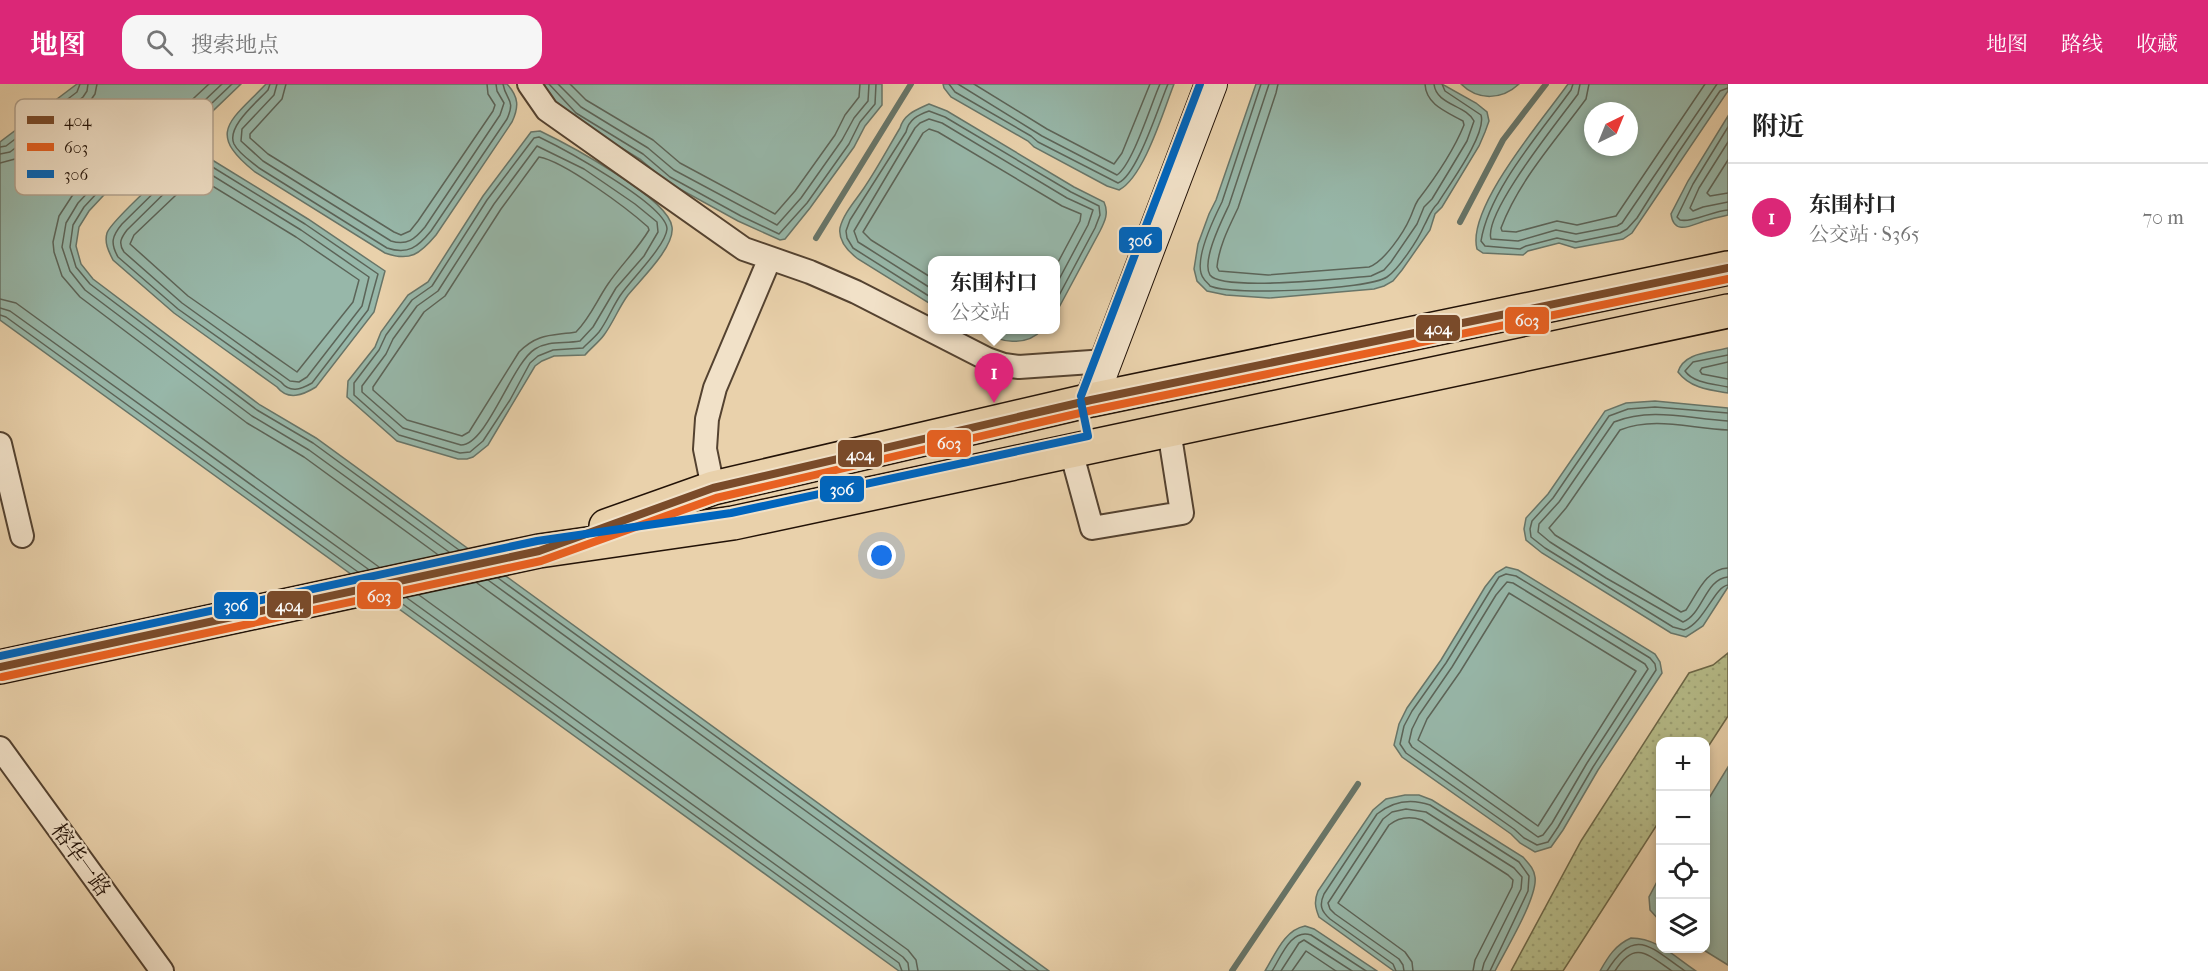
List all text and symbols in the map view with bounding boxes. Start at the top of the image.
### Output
search box [122,15,542,69]
icon: search [143,26,176,59]
text: 地图 [30,28,86,61]
text: 搜索地点 [191,32,279,58]
text: 地图 [1986,32,2028,56]
text: 路线 [2061,32,2103,56]
text: 收藏 [2136,32,2178,56]
legend [15,99,213,195]
north arrow [1584,102,1638,156]
text: 404 [64,111,92,130]
text: 附近 [1752,111,1804,142]
text: 603 [64,138,88,157]
text: 306 [64,165,88,184]
text: 东围村口 [1809,192,1897,218]
text: 1 [1768,206,1775,229]
text: 70 m [2142,206,2184,229]
text: 公交站 · S365 [1809,223,1920,246]
line badge: 306 [1118,226,1163,254]
text: 306 [1128,231,1152,251]
popup [928,256,1060,334]
text: 东围村口 [950,270,1038,296]
text: 公交站 [950,301,1010,324]
line badge: 603 [1504,306,1550,335]
text: 603 [1515,311,1539,331]
line badge: 404 [1415,314,1461,342]
text: 404 [1423,319,1453,339]
pin: 1 [974,354,1014,403]
line badge: 603 [926,429,972,458]
text: 603 [937,434,961,454]
line badge: 404 [837,439,883,468]
text: 404 [845,445,875,465]
line badge: 306 [819,475,865,503]
text: 306 [830,480,854,500]
your location [867,541,896,570]
line badge: 603 [356,581,402,610]
text: 603 [367,587,391,607]
line badge: 404 [266,590,312,619]
line badge: 306 [213,591,259,620]
text: 306 [224,596,248,616]
text: 404 [274,596,304,616]
map controls [1656,737,1710,953]
button: + [1656,737,1710,791]
button: − [1656,791,1710,845]
street label: 榕华一路 [47,819,115,901]
button: locate [1656,845,1710,899]
button: layers [1656,899,1710,953]

